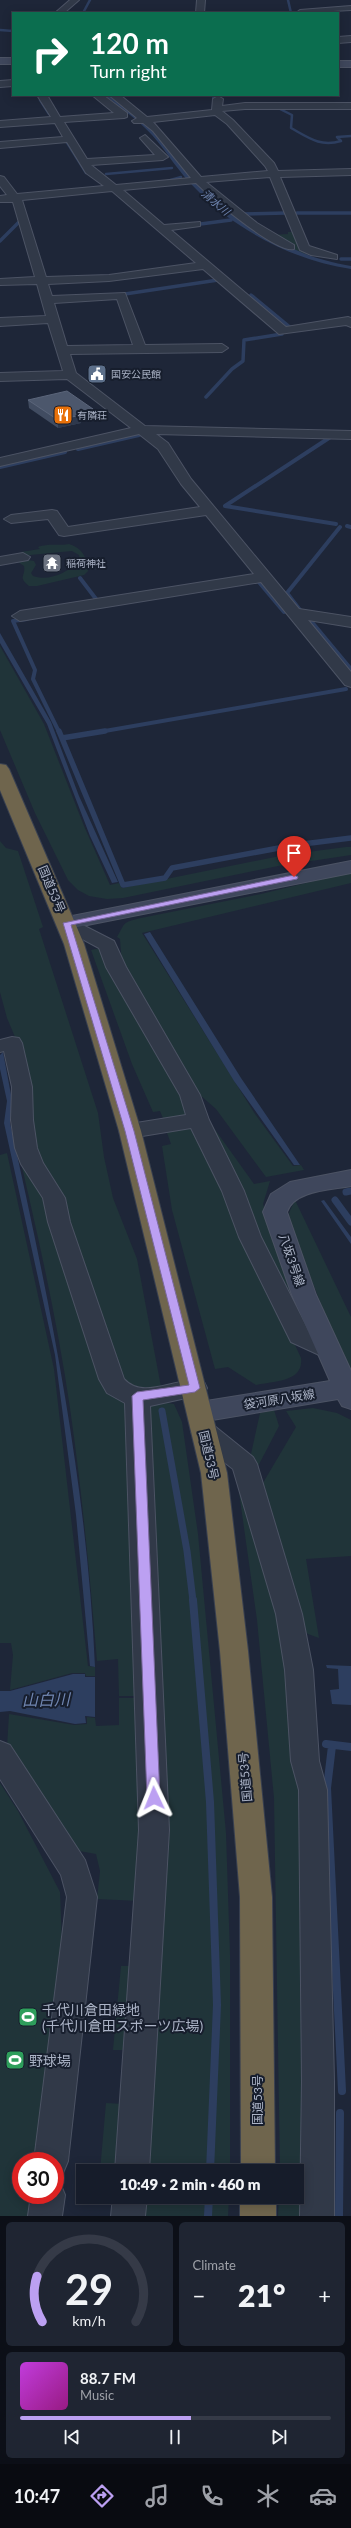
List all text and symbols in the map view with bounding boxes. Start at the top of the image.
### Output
text: 120 m [90,26,169,60]
icon: right [24,28,76,80]
text: Turn right [90,60,167,82]
water label: 清水川 [199,186,234,218]
public building icon: 国安公民館 [86,363,108,385]
place label: 国安公民館 [111,368,161,380]
restaurant icon: 有隣荘 [52,404,74,426]
place label: 有隣荘 [77,409,107,421]
temple icon: 稲荷神社 [41,552,63,574]
place label: 稲荷神社 [66,557,106,569]
pin [277,836,311,877]
icon: arrive [283,842,305,864]
street label: 国道53号 [35,863,69,915]
street label: 八坂3号線 [276,1232,308,1288]
street label: 袋河原八坂線 [241,1386,316,1412]
street label: 国道53号 [196,1429,222,1481]
water label: 山白川 [22,1689,72,1709]
street label: 国道53号 [235,1751,255,1803]
position arrow [133,1777,175,1819]
place label: 千代川倉田緑地 (千代川倉田スポーツ広場) [42,2001,203,2034]
sports icon: 千代川倉田緑地 (千代川倉田スポーツ広場) [17,2006,39,2028]
sports icon: 野球場 [4,2049,26,2071]
place label: 野球場 [29,2052,71,2069]
street label: 国道53号 [250,2075,265,2125]
speed limit sign: 30 [12,2152,64,2204]
text: 10:49 · 2 min · 460 m [119,2175,261,2193]
text: Climate [193,2257,236,2273]
text: 29 [65,2264,113,2314]
text: 21° [238,2277,285,2313]
text: − [193,2282,205,2309]
text: + [318,2282,331,2309]
text: km/h [73,2312,106,2329]
text: 88.7 FM [80,2369,136,2387]
text: Music [80,2387,114,2403]
icon: previous [61,2426,83,2448]
icon: pause [164,2426,186,2448]
icon: next [268,2426,290,2448]
icon: directions [88,2482,116,2510]
icon: music [143,2482,171,2510]
icon: phone [198,2482,226,2510]
icon: climate [254,2482,282,2510]
icon: car [309,2482,337,2510]
text: 10:47 [14,2485,60,2507]

